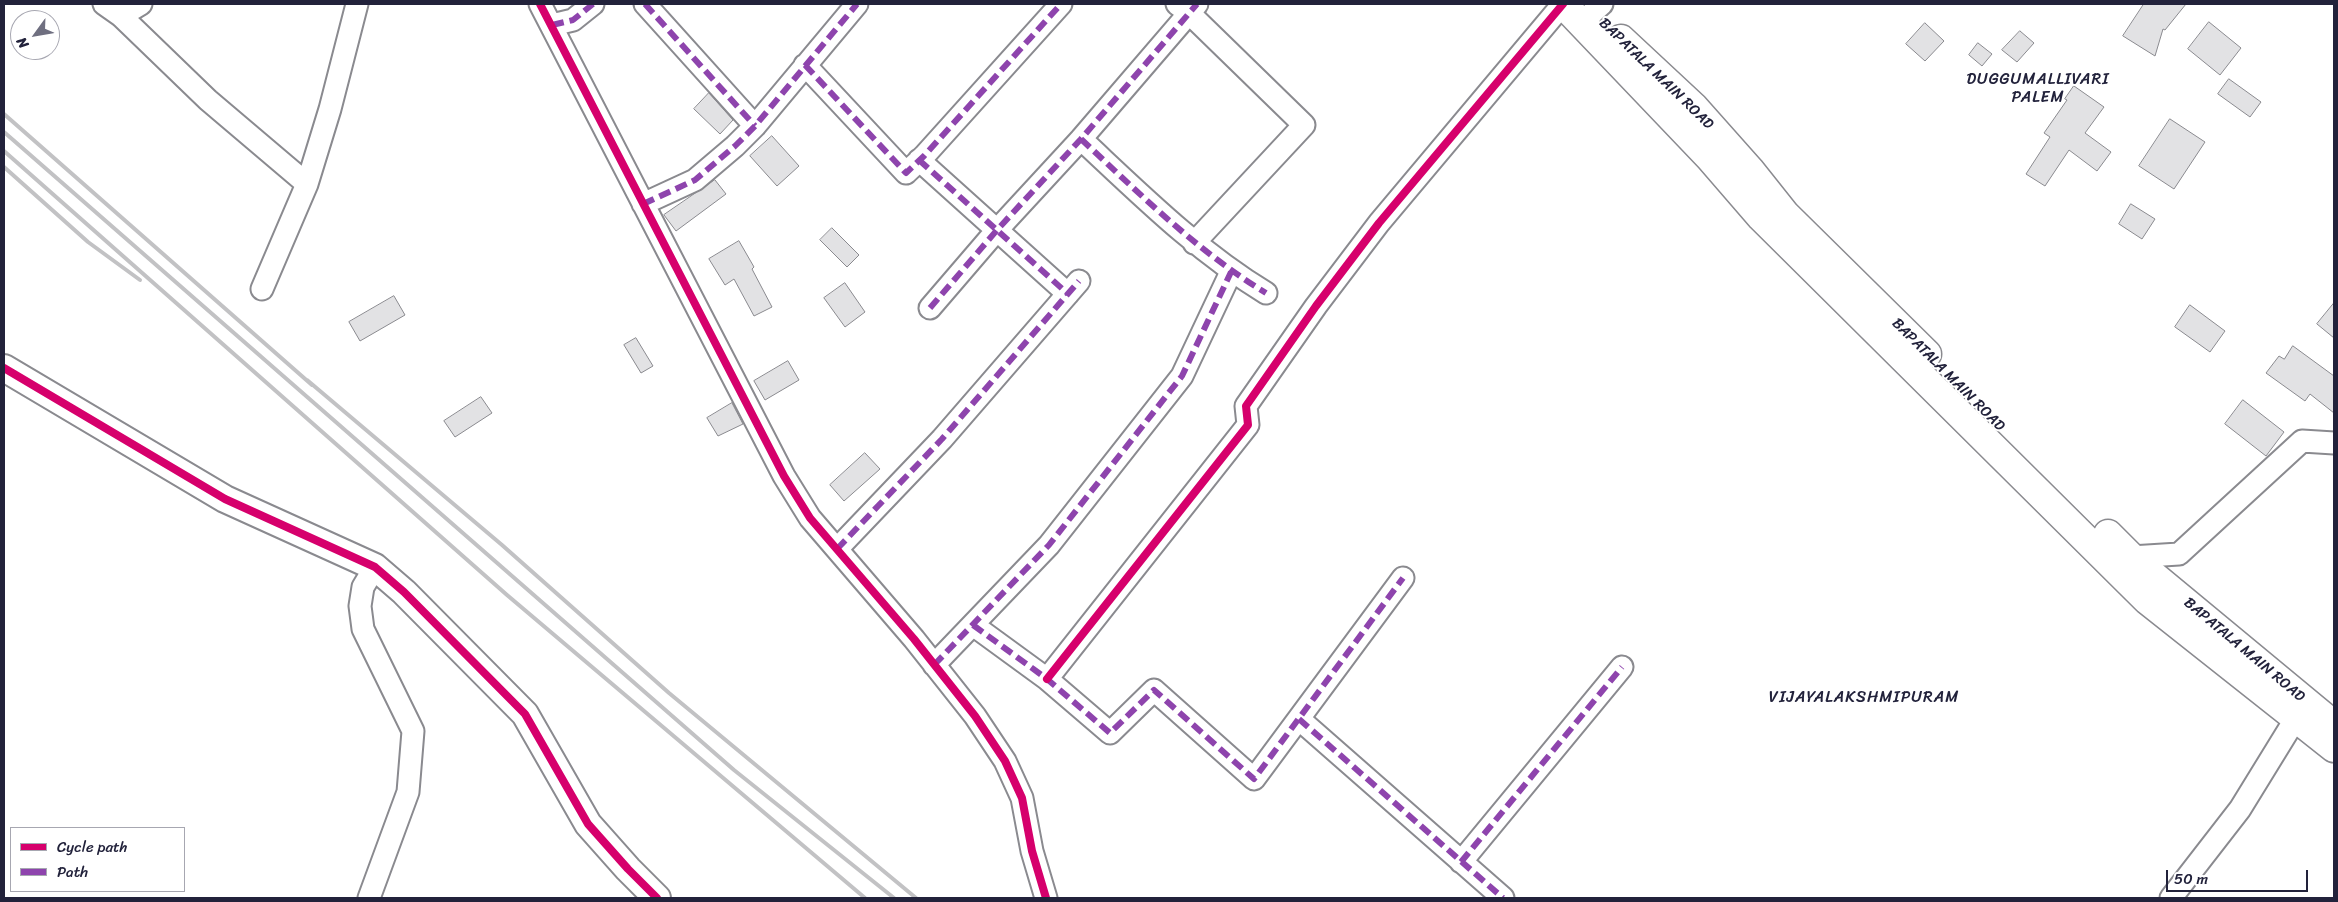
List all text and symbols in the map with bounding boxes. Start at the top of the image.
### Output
north arrow [10,10,60,60]
street label: BAPATALA MAIN ROAD [1595,15,1717,133]
text: N [10,32,36,53]
district label: DUGGUMALLIVARI PALEM [1966,70,2110,108]
street label: BAPATALA MAIN ROAD [1888,315,2008,435]
street label: BAPATALA MAIN ROAD [2180,594,2308,706]
district label: VIJAYALAKSHMIPURAM [1768,688,1960,708]
legend [10,827,185,892]
text: Cycle path [57,834,127,860]
text: Path [57,859,88,885]
scale bar [2168,860,2310,892]
text: 50 m [2174,866,2208,892]

